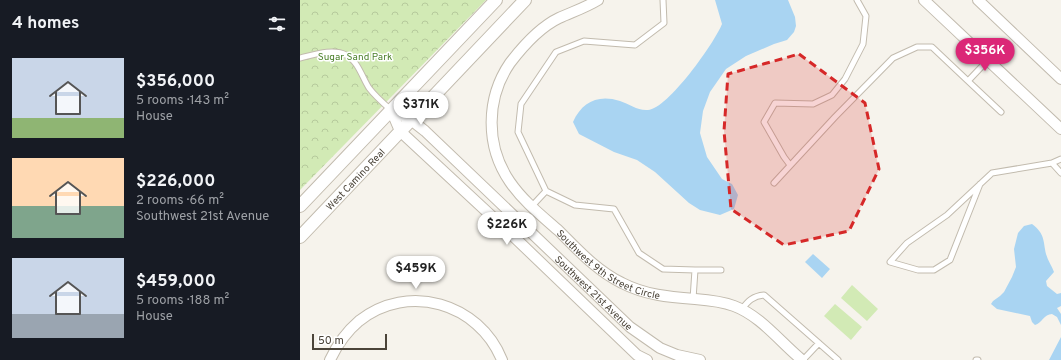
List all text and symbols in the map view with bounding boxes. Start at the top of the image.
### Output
text: 4 homes [12,13,79,35]
icon: filters [266,13,288,35]
pin: $356K [957,38,1013,72]
text: $356K [965,43,1005,59]
park label: Sugar Sand Park [318,51,392,64]
text: $356,000 [136,71,215,93]
icon: home [44,74,92,122]
pin: $371K [393,92,449,126]
text: 5 rooms · 143 m² [136,93,229,109]
text: $371K [402,97,440,113]
text: House [136,109,173,125]
street label: West Camino Real [324,146,389,214]
text: $226,000 [136,171,215,193]
icon: home [44,174,92,222]
text: 2 rooms · 66 m² [136,193,224,209]
text: Southwest 21st Avenue [136,209,269,225]
pin: $226K [479,212,535,246]
text: $226K [487,217,527,233]
street label: Southwest 9th Street Circle [553,227,661,303]
street label: Southwest 21st Avenue [551,253,635,334]
pin: $459K [388,256,444,290]
text: $459K [395,261,437,277]
text: $459,000 [136,271,216,293]
icon: home [44,274,92,322]
text: 5 rooms · 188 m² [136,293,229,309]
text: House [136,309,173,325]
scale bar [312,332,387,351]
text: 50 m [318,334,344,348]

